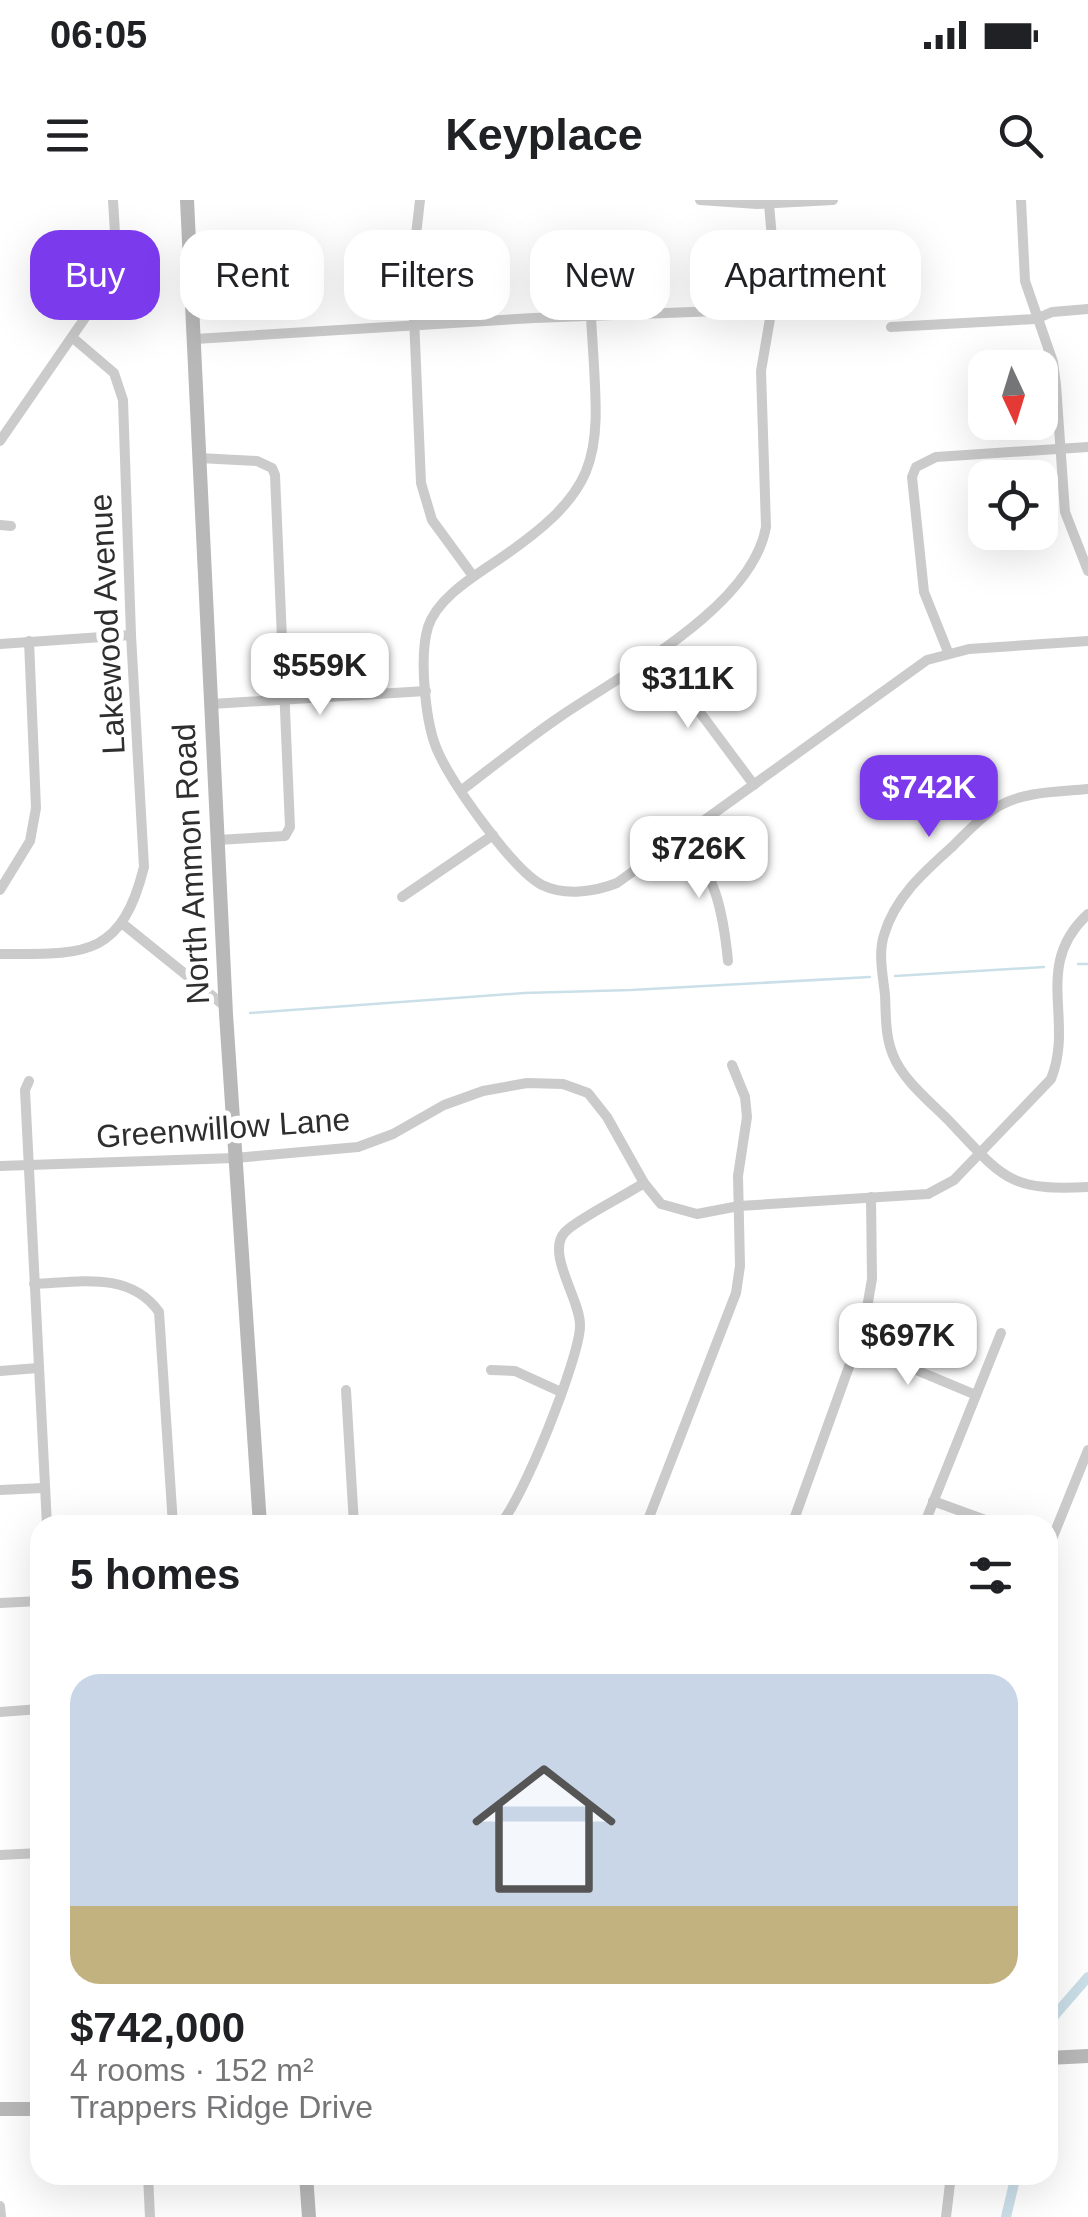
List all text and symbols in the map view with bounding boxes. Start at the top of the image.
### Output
text: 06:05 [50,14,147,56]
icon: menu [40,108,95,163]
icon: search [993,108,1048,163]
text: Keyplace [445,109,643,160]
chip: Buy [30,230,160,320]
chip: Rent [180,230,324,320]
chip: Filters [344,230,510,320]
chip: New [530,230,670,320]
chip: Apartment [690,230,921,320]
north arrow [968,350,1058,440]
map controls [968,350,1058,550]
button: locate [968,460,1058,550]
street label: Lakewood Avenue [82,493,132,755]
pin: $559K [250,633,390,718]
pin: $311K [618,646,758,731]
text: $559K [273,647,367,683]
text: $311K [642,660,734,696]
street label: North Ammon Road [166,723,216,1005]
pin: $742K [859,755,999,840]
text: $742K [882,769,976,805]
pin: $726K [629,816,769,901]
text: $726K [652,830,746,866]
street label: Greenwillow Lane [95,1101,351,1155]
pin: $697K [838,1303,978,1388]
text: $697K [861,1317,955,1353]
icon: filters [963,1548,1018,1603]
text: 5 homes [70,1551,240,1598]
icon: home [454,1739,634,1919]
text: $742,000 [70,2004,245,2051]
text: 4 rooms · 152 m² [70,2052,314,2088]
text: Trappers Ridge Drive [70,2089,373,2125]

